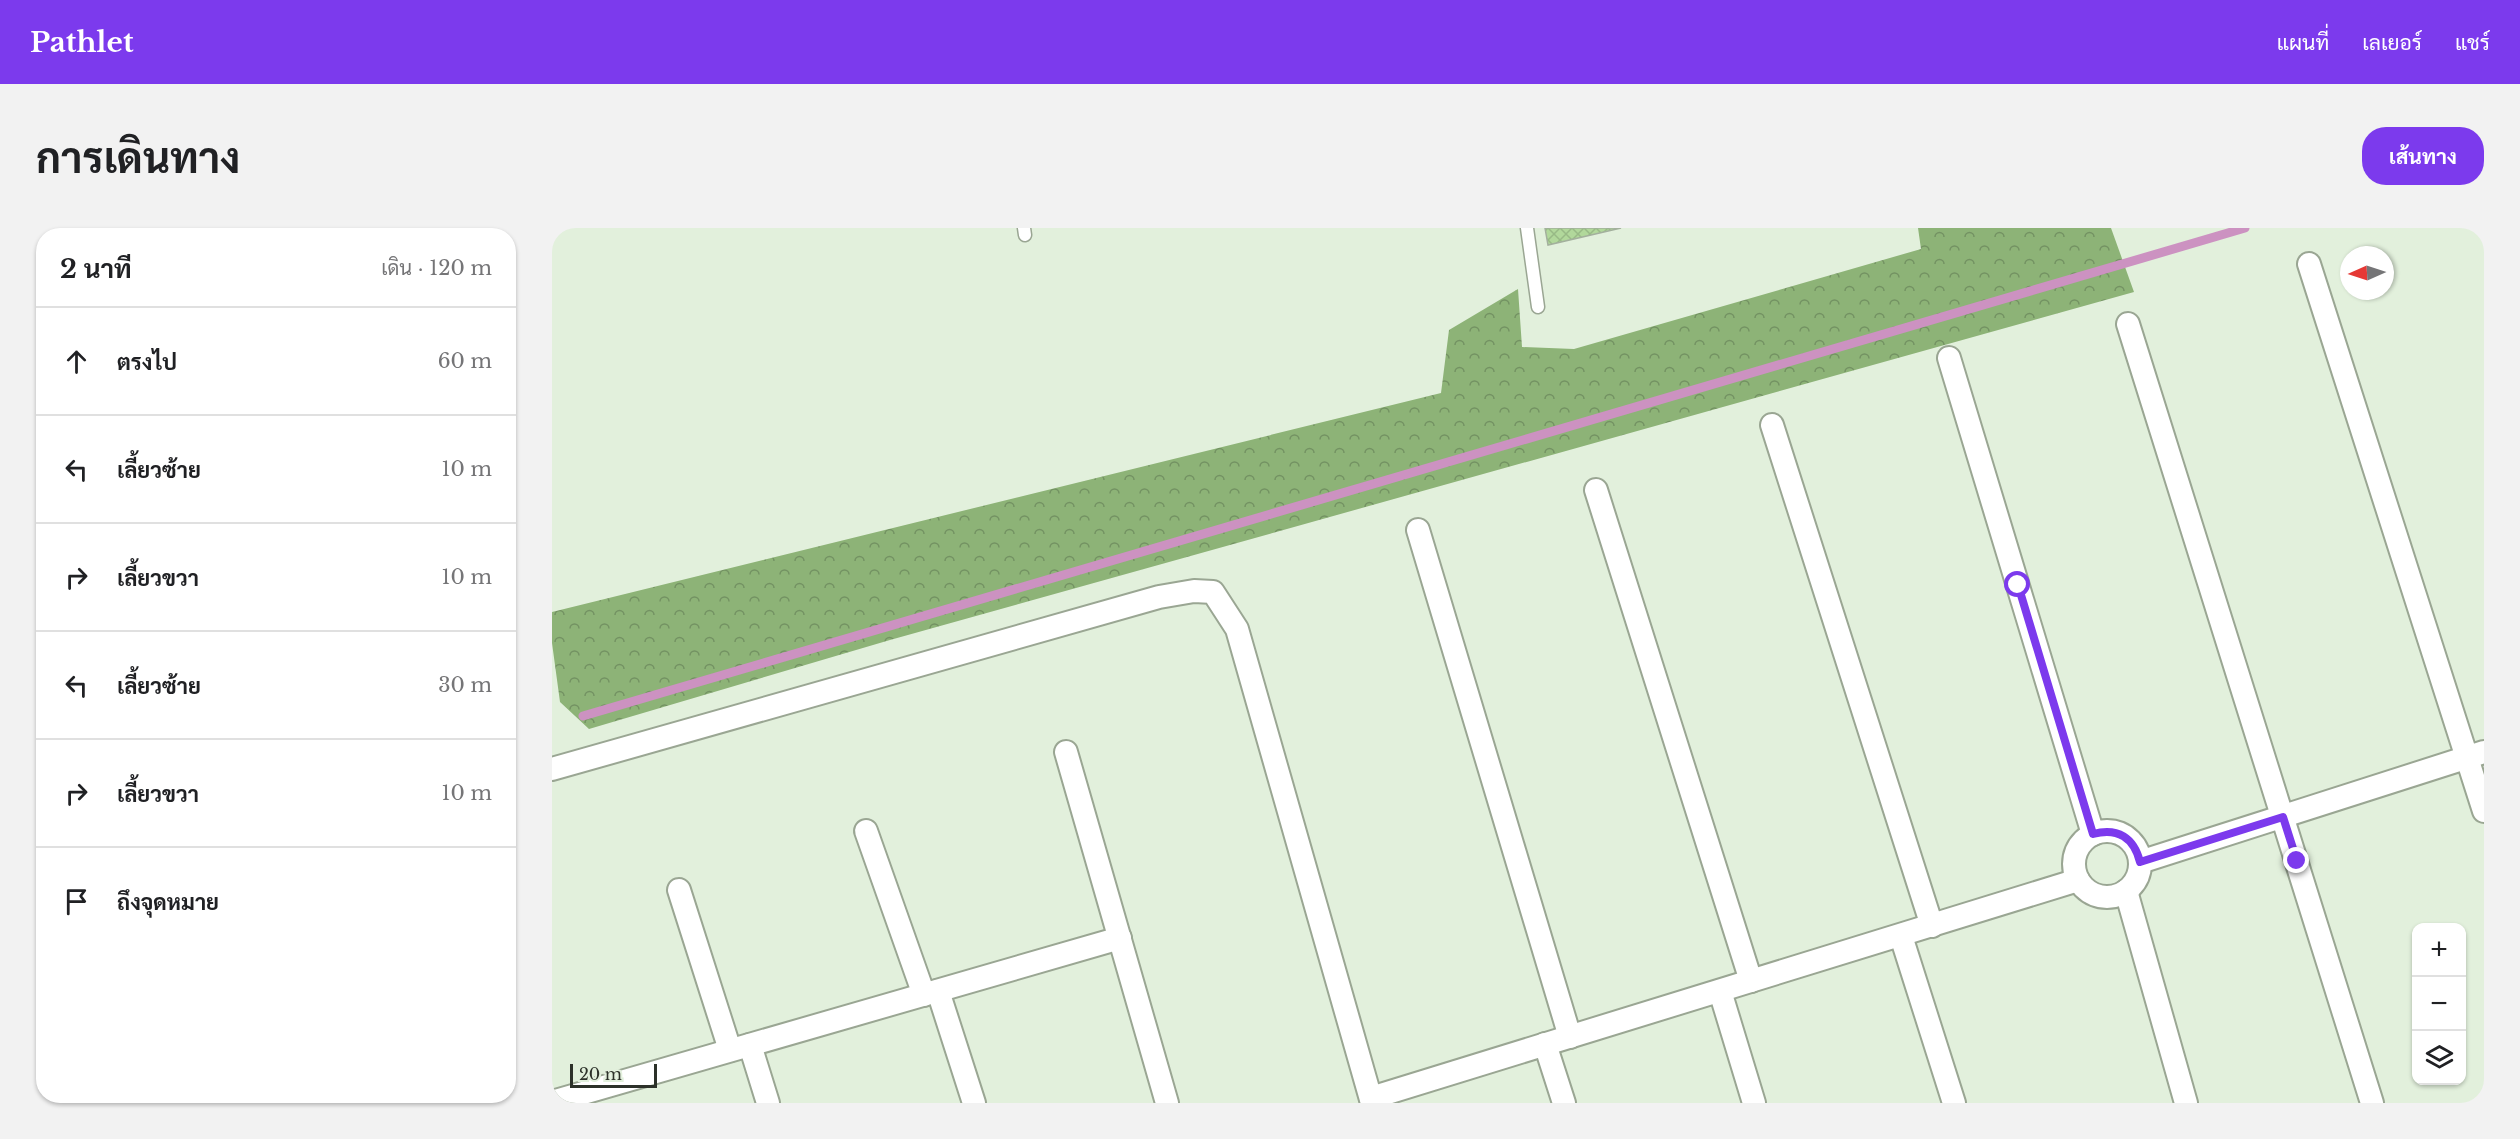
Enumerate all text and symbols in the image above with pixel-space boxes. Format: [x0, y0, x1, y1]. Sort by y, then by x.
text: Pathlet [30, 25, 134, 60]
text: แผนที่ [2277, 30, 2329, 56]
text: เลเยอร์ [2362, 30, 2422, 56]
text: แชร์ [2455, 30, 2490, 56]
button: เส้นทาง [2362, 127, 2484, 185]
text: การเดินทาง [36, 132, 240, 184]
north arrow [2340, 246, 2394, 300]
text: 2 นาที [60, 253, 132, 285]
text: เดิน · 120 m [381, 256, 492, 280]
icon: ahead [60, 345, 93, 378]
text: ตรงไป [117, 349, 177, 376]
text: 60 m [438, 349, 492, 373]
icon: left [60, 453, 93, 486]
text: เลี้ยวซ้าย [117, 457, 201, 484]
text: 10 m [442, 457, 492, 481]
icon: right [60, 561, 93, 594]
text: เลี้ยวขวา [117, 565, 199, 592]
text: 10 m [442, 565, 492, 589]
route start [2004, 571, 2030, 597]
icon: left [60, 669, 93, 702]
text: เลี้ยวซ้าย [117, 673, 201, 700]
text: 30 m [438, 673, 492, 697]
icon: right [60, 777, 93, 810]
text: เลี้ยวขวา [117, 781, 199, 808]
text: 10 m [442, 781, 492, 805]
route end [2283, 847, 2309, 873]
icon: arrive [60, 885, 93, 918]
text: ถึงจุดหมาย [117, 889, 219, 916]
map controls [2412, 923, 2466, 1085]
button: + [2412, 923, 2466, 977]
button: − [2412, 977, 2466, 1031]
button: layers [2412, 1031, 2466, 1085]
scale bar [570, 1061, 657, 1088]
text: 20 m [579, 1064, 622, 1084]

